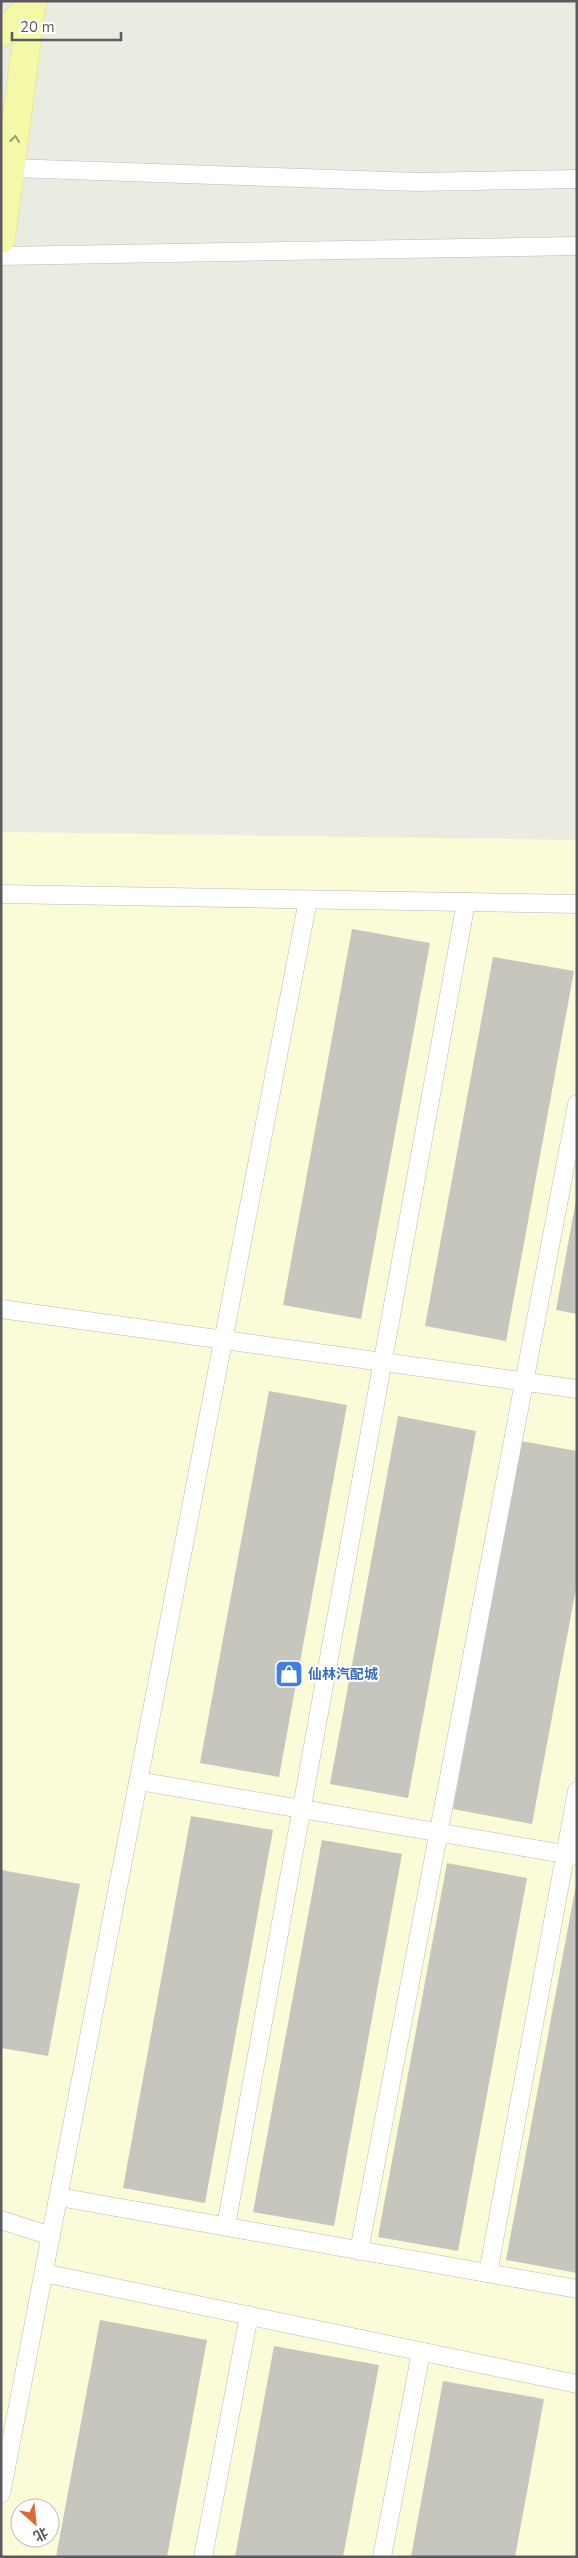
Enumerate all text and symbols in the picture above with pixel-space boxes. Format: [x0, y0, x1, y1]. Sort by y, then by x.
scale bar [12, 10, 121, 42]
text: 20 m [20, 17, 55, 37]
one-way arrow [9, 135, 19, 143]
shop icon: 仙林汽配城 [274, 1659, 304, 1689]
place label: 仙林汽配城 [308, 1665, 378, 1684]
north arrow [10, 2498, 60, 2548]
text: 北 [30, 2522, 51, 2546]

